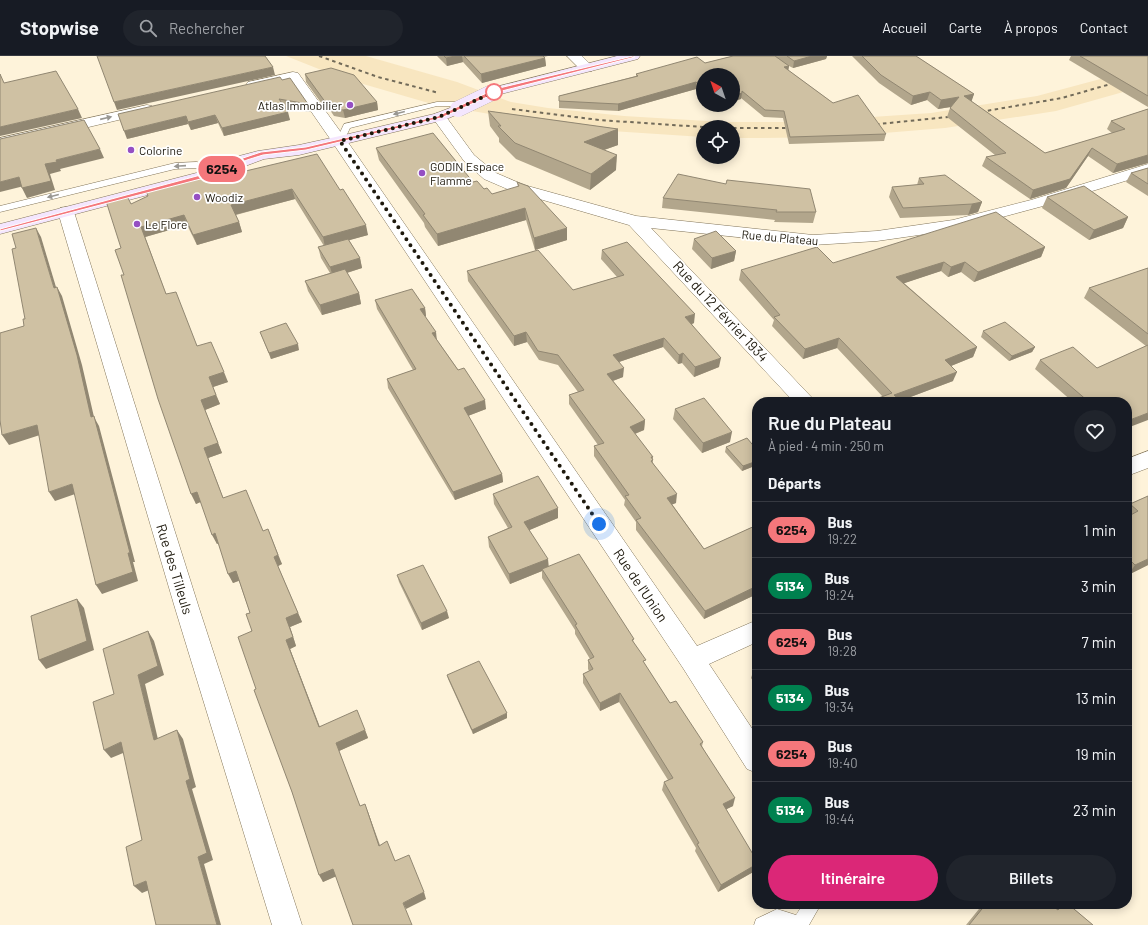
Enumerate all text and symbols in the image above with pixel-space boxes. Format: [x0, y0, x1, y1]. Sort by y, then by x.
search box [123, 10, 403, 46]
text: Stopwise [20, 16, 99, 39]
icon: search [137, 17, 159, 39]
text: Rechercher [169, 19, 245, 37]
text: Accueil [882, 19, 927, 36]
text: Carte [949, 19, 982, 36]
text: À propos [1004, 19, 1058, 36]
text: Contact [1080, 19, 1128, 36]
north arrow [696, 68, 740, 112]
map controls [696, 68, 740, 164]
unlabelled marker [485, 83, 503, 101]
place label: Atlas Immobilier [258, 98, 343, 112]
marker: Atlas Immobilier [345, 100, 355, 110]
one-way arrow [392, 110, 404, 116]
one-way arrow [100, 115, 112, 121]
button: locate [696, 120, 740, 164]
place label: Colorine [139, 143, 182, 157]
marker: Colorine [126, 145, 136, 155]
line badge: 6254 [194, 156, 250, 182]
place label: GODIN Espace Flamme [430, 159, 504, 187]
text: 6254 [206, 160, 238, 177]
one-way arrow [174, 163, 186, 170]
marker: GODIN Espace Flamme [417, 168, 427, 178]
place label: Woodiz [205, 190, 243, 204]
marker: Woodiz [192, 192, 202, 202]
one-way arrow [47, 193, 60, 199]
place label: Le Flore [145, 217, 187, 231]
marker: Le Flore [132, 219, 142, 229]
street label: Rue du Plateau [741, 227, 819, 247]
street label: Rue du 12 Février 1934 [670, 257, 772, 365]
button: heart [1074, 410, 1116, 452]
text: Rue du Plateau [768, 411, 892, 434]
text: À pied · 4 min · 250 m [768, 438, 884, 454]
text: Départs [768, 474, 821, 492]
text: Bus [827, 513, 852, 531]
your location [589, 514, 609, 534]
text: 6254 [776, 521, 807, 538]
text: 1 min [1083, 521, 1116, 539]
street label: Rue des Tilleuls [153, 522, 197, 616]
text: 19:22 [827, 531, 857, 547]
street label: Rue de l'Union [610, 545, 672, 625]
text: Bus [824, 569, 849, 587]
text: 5134 [776, 577, 804, 594]
text: 3 min [1081, 577, 1116, 595]
text: 19:24 [824, 587, 854, 603]
text: Bus [827, 625, 852, 643]
text: 6254 [776, 633, 807, 650]
text: 7 min [1082, 633, 1116, 651]
text: 19:28 [827, 643, 857, 659]
text: Bus [824, 681, 849, 699]
text: 5134 [776, 689, 804, 706]
text: 13 min [1076, 689, 1116, 707]
text: 19:34 [824, 699, 854, 715]
text: Bus [827, 737, 852, 755]
text: 6254 [776, 745, 807, 762]
text: 19 min [1076, 745, 1116, 763]
text: 19:40 [827, 755, 858, 771]
text: Bus [824, 793, 849, 811]
text: 5134 [776, 801, 804, 818]
text: 23 min [1073, 801, 1116, 819]
text: 19:44 [824, 811, 854, 827]
button: Itinéraire [768, 855, 938, 901]
button: Billets [946, 855, 1116, 901]

